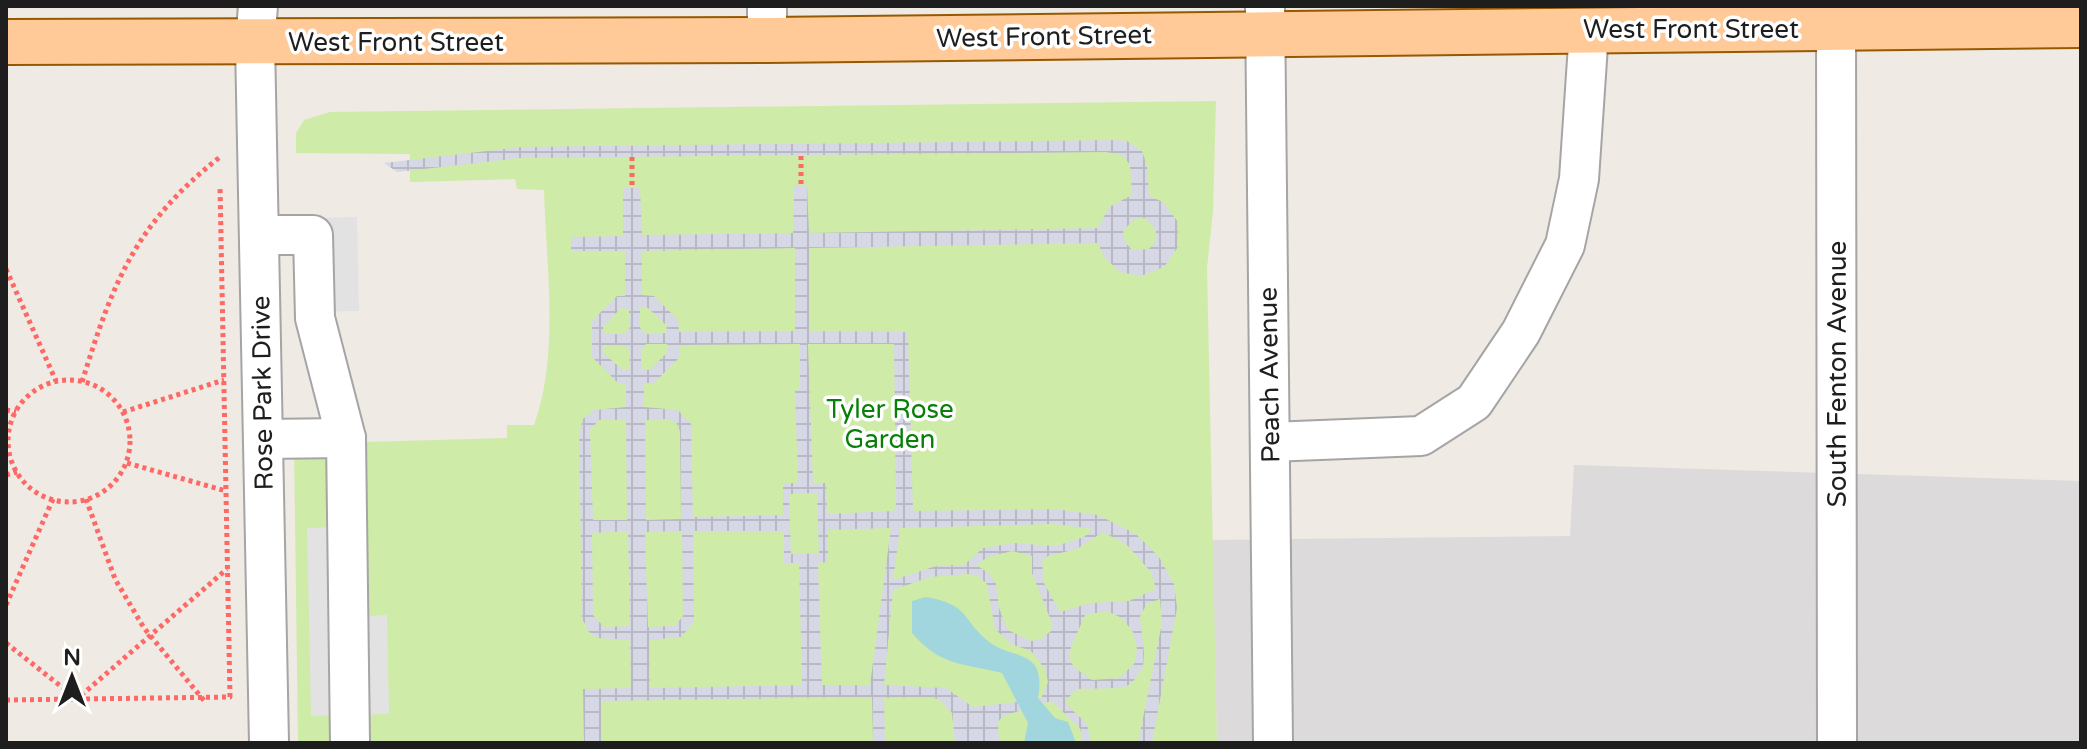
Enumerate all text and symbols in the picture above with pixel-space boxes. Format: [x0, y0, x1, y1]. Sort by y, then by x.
street label: West Front Street [1583, 14, 1799, 45]
street label: West Front Street [936, 19, 1152, 54]
street label: West Front Street [288, 27, 504, 58]
street label: South Fenton Avenue [1822, 241, 1853, 507]
street label: Peach Avenue [1252, 287, 1287, 463]
street label: Rose Park Drive [245, 295, 280, 491]
park label: Tyler Rose Garden [826, 394, 954, 455]
north arrow [32, 637, 112, 717]
text: N [63, 645, 81, 671]

